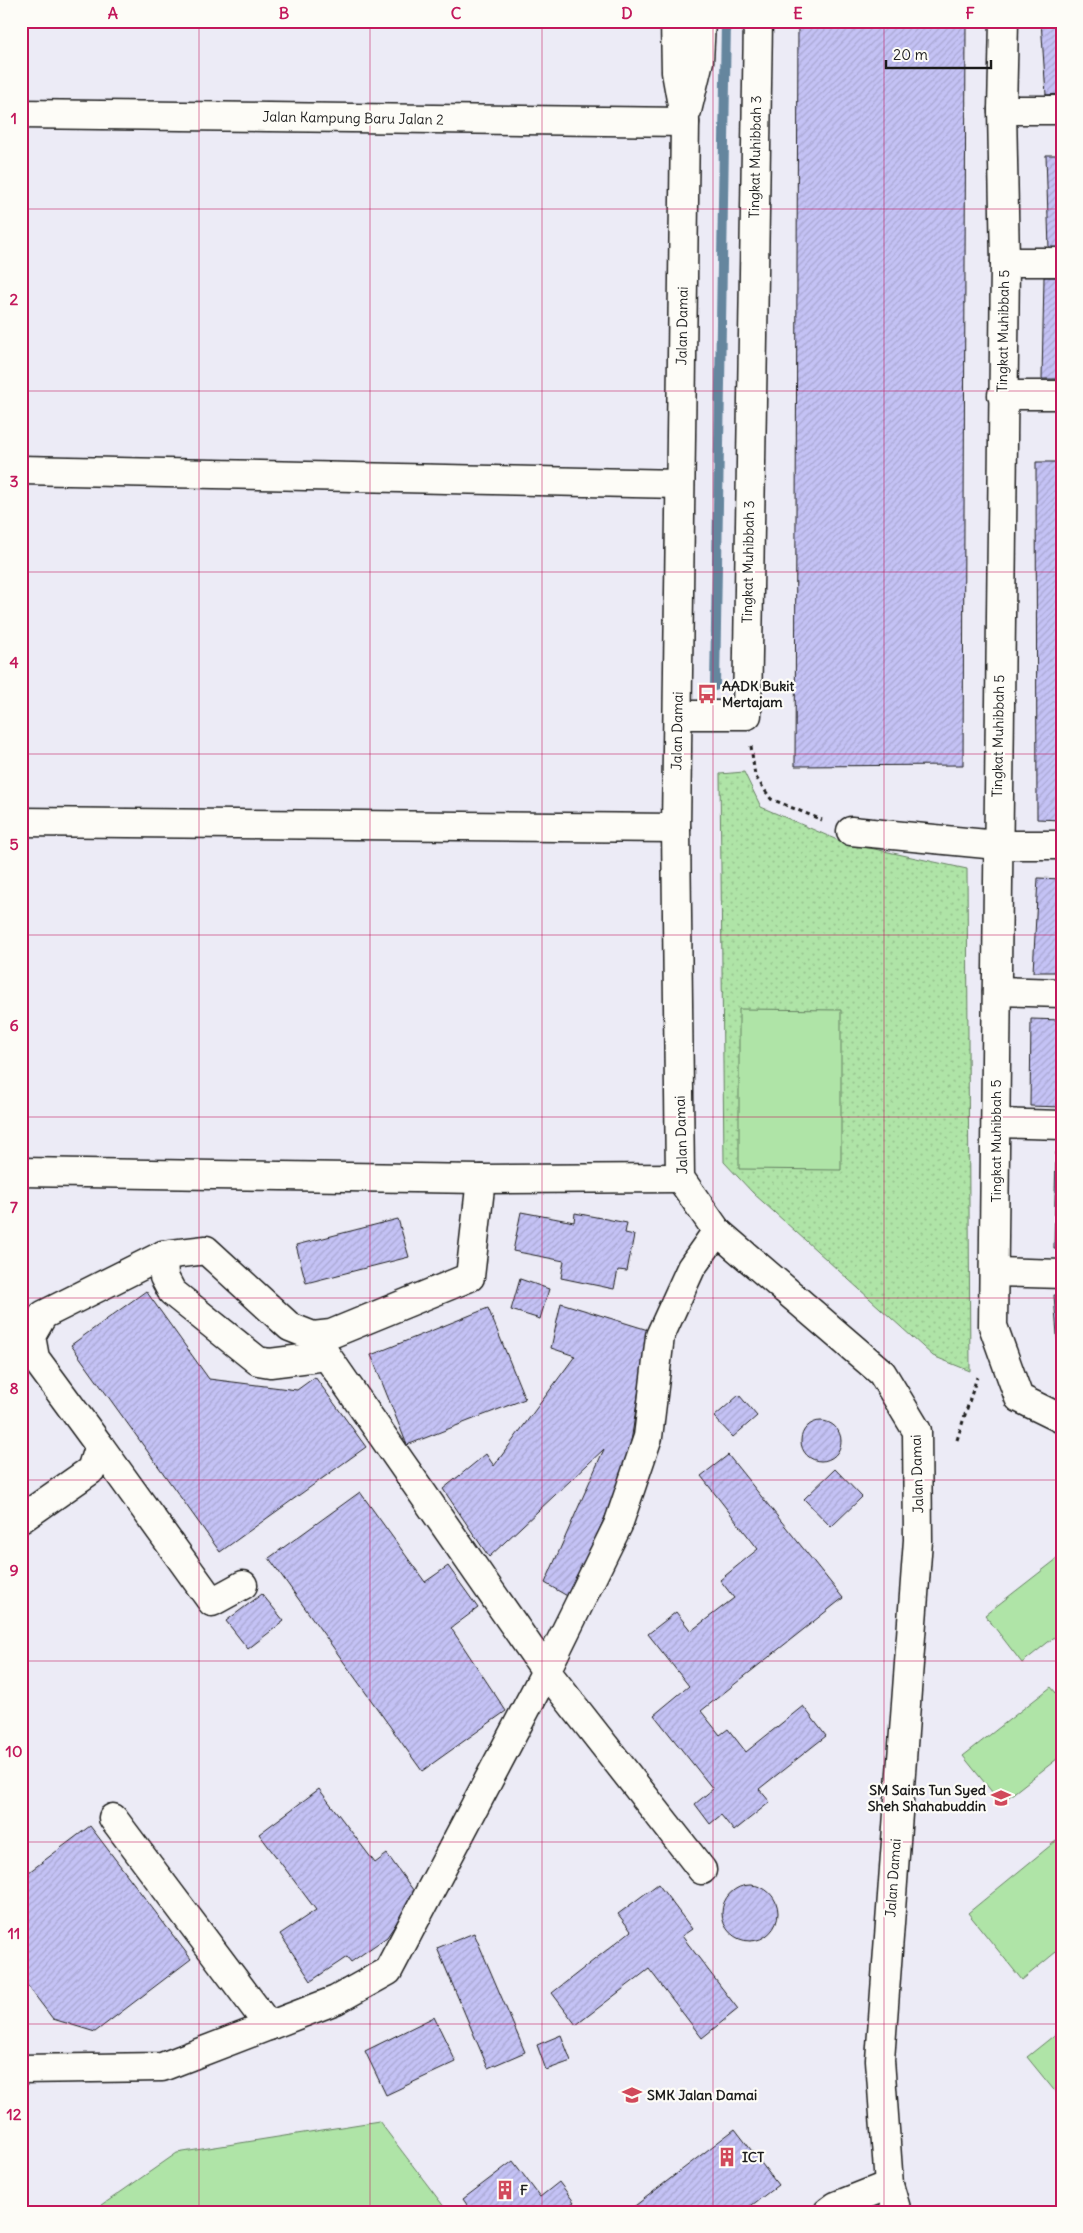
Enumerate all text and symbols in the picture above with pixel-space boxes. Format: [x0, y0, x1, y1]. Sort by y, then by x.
text: A [108, 3, 118, 23]
text: B [279, 3, 290, 23]
text: C [451, 3, 462, 23]
text: D [621, 3, 633, 23]
text: E [793, 3, 803, 23]
text: F [965, 3, 975, 23]
scale bar [886, 38, 990, 70]
text: 20 m [893, 45, 928, 64]
street label: Tingkat Muhibbah 3 [745, 95, 765, 219]
street label: Jalan Kampung Baru Jalan 2 [262, 107, 444, 129]
text: 1 [11, 108, 17, 128]
street label: Tingkat Muhibbah 5 [993, 269, 1013, 393]
street label: Jalan Damai [672, 286, 692, 366]
text: 2 [10, 289, 19, 309]
text: 3 [9, 471, 19, 491]
street label: Tingkat Muhibbah 3 [738, 500, 758, 624]
text: 4 [9, 652, 19, 672]
street label: Tingkat Muhibbah 5 [988, 674, 1008, 798]
place label: AADK Bukit Mertajam [722, 677, 795, 711]
bus stop icon: AADK Bukit Mertajam [696, 683, 718, 705]
street label: Jalan Damai [667, 691, 687, 771]
text: 5 [9, 834, 19, 854]
text: 6 [9, 1015, 19, 1035]
street label: Tingkat Muhibbah 5 [987, 1079, 1005, 1203]
street label: Jalan Damai [671, 1095, 691, 1175]
text: 7 [10, 1197, 18, 1217]
text: 8 [9, 1378, 19, 1398]
street label: Jalan Damai [907, 1434, 927, 1514]
text: 9 [9, 1560, 19, 1580]
text: 10 [6, 1741, 22, 1761]
place label: SM Sains Tun Syed Sheh Shahabuddin [868, 1781, 987, 1815]
school or university icon: SM Sains Tun Syed Sheh Shahabuddin [990, 1787, 1012, 1809]
street label: Jalan Damai [881, 1838, 905, 1918]
text: 11 [8, 1923, 20, 1943]
school or university icon: SMK Jalan Damai [621, 2084, 643, 2106]
place label: SMK Jalan Damai [647, 2086, 757, 2104]
text: 12 [6, 2104, 22, 2124]
building icon: ICT [716, 2146, 738, 2168]
place label: ICT [742, 2148, 765, 2166]
building icon: F [494, 2179, 516, 2201]
place label: F [520, 2181, 528, 2199]

